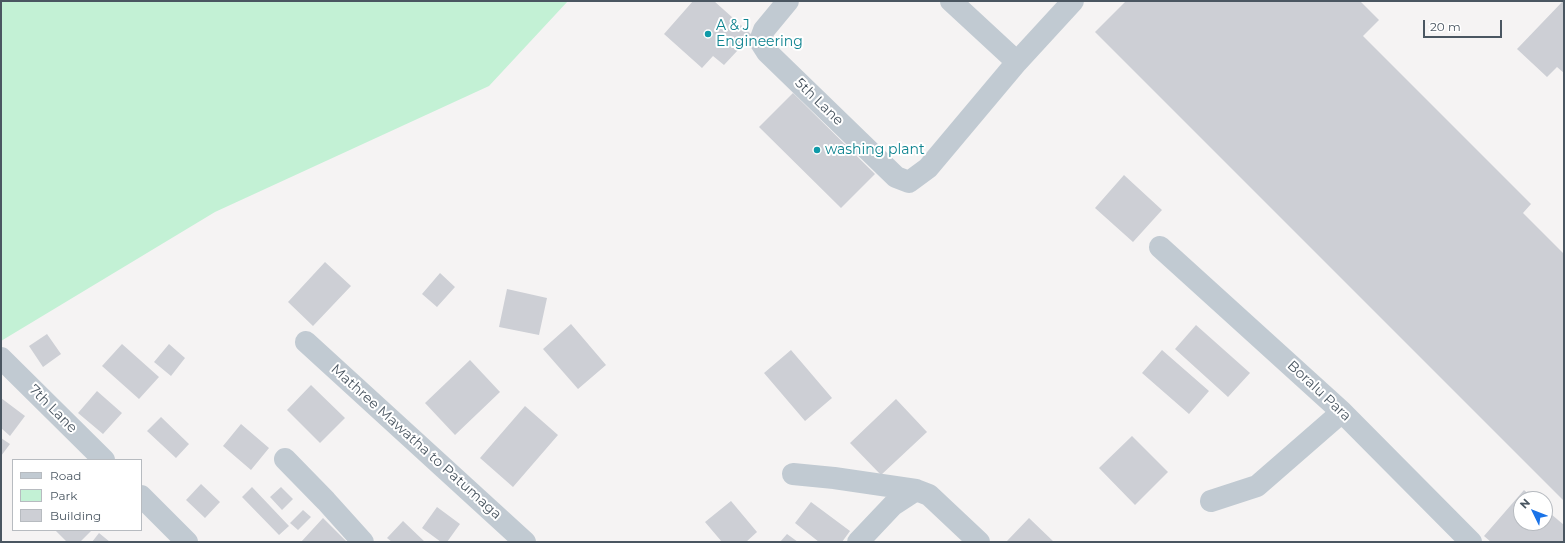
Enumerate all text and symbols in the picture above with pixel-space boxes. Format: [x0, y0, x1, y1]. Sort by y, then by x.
scale bar [1425, 12, 1504, 38]
place label: A & J Engineering [716, 18, 803, 50]
text: 20 m [1430, 19, 1461, 34]
marker: A & J Engineering [703, 29, 713, 39]
street label: 5th Lane [791, 75, 847, 129]
place label: washing plant [825, 142, 925, 158]
marker: washing plant [812, 145, 822, 155]
street label: Boralu Para [1284, 357, 1354, 425]
street label: Mathree Mawatha to Patumaga [327, 361, 505, 523]
street label: 7th Lane [25, 381, 81, 437]
legend [12, 459, 142, 531]
text: Road [50, 468, 81, 483]
text: Park [50, 488, 77, 503]
north arrow [1513, 491, 1553, 531]
text: N [1517, 495, 1533, 512]
text: Building [50, 508, 101, 523]

